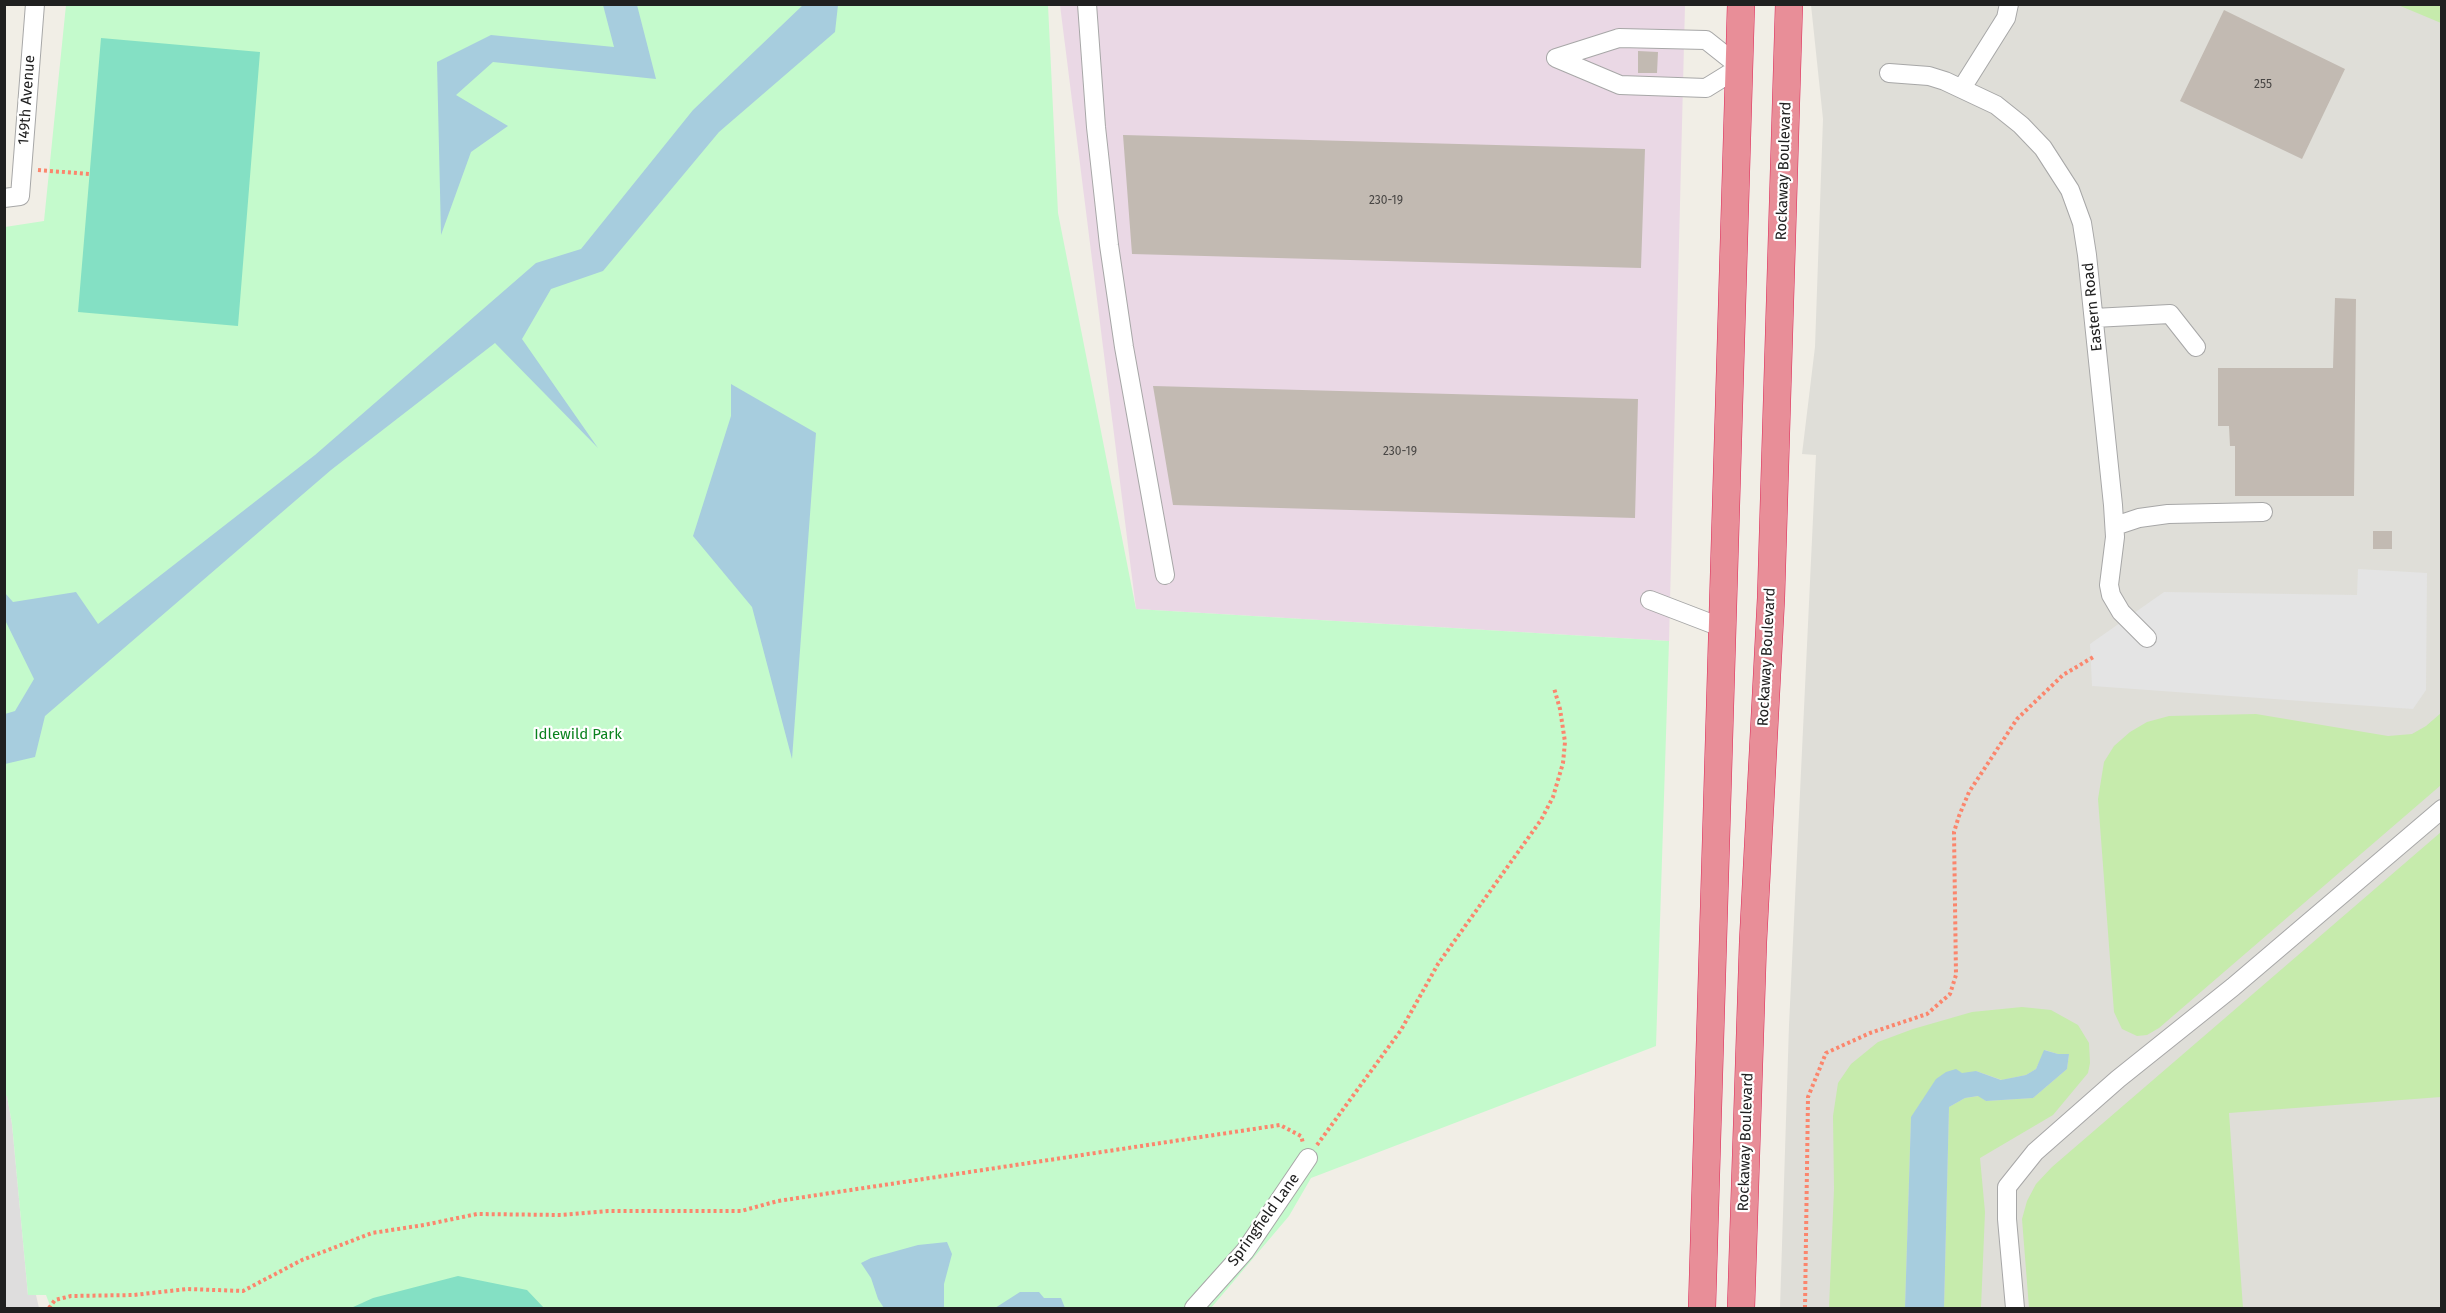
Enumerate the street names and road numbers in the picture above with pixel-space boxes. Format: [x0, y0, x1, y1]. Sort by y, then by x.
street label: 149th Avenue [15, 54, 39, 146]
street label: Rockaway Boulevard [1773, 101, 1795, 241]
street label: Eastern Road [2079, 262, 2107, 352]
street label: Rockaway Boulevard [1754, 587, 1780, 727]
street label: Rockaway Boulevard [1735, 1072, 1757, 1212]
street label: Springfield Lane [1224, 1170, 1304, 1270]

